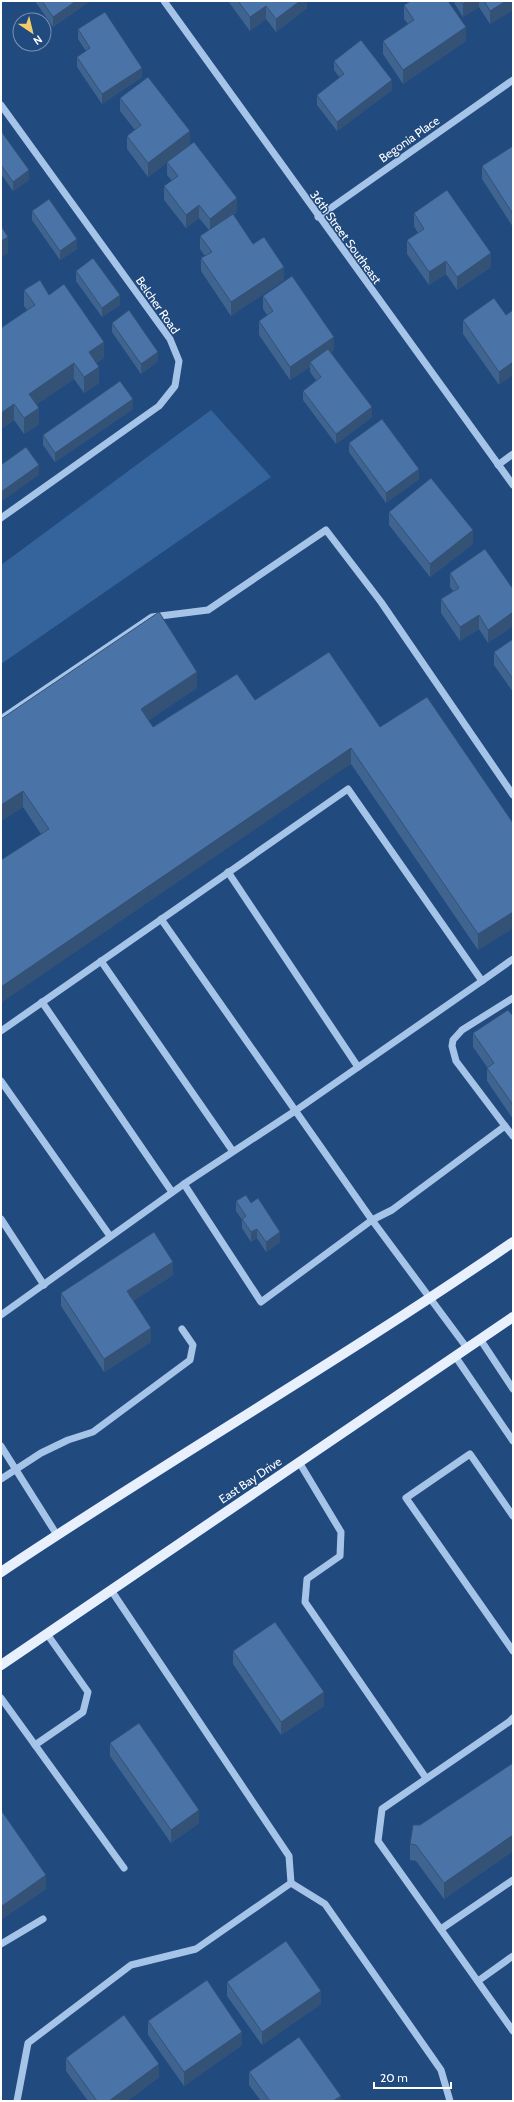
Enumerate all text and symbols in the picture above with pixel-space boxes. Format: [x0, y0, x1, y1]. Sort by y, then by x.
north arrow [12, 12, 52, 52]
text: N [31, 32, 45, 48]
street label: Begonia Place [376, 113, 442, 165]
street label: 36th Street Southeast [307, 188, 385, 286]
street label: Belcher Road [133, 273, 183, 337]
street label: East Bay Drive [216, 1454, 284, 1506]
scale bar [374, 2064, 451, 2090]
text: 20 m [380, 2070, 408, 2085]

